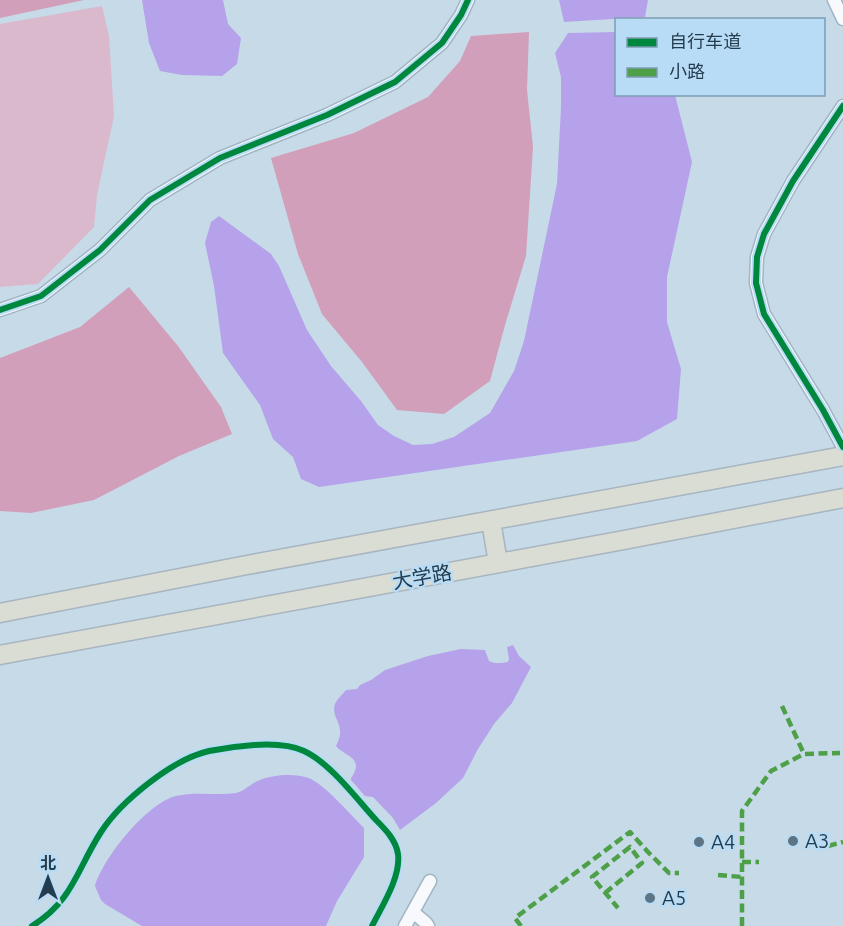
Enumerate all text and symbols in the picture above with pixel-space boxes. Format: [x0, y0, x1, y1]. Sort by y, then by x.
legend [615, 18, 825, 96]
text: 自行车道 [669, 31, 741, 51]
text: 小路 [669, 61, 705, 81]
street label: 大学路 [390, 560, 453, 593]
place label: A3 [805, 829, 829, 852]
place label: A4 [711, 830, 735, 853]
marker: A3 [786, 834, 800, 848]
marker: A4 [692, 835, 706, 849]
north arrow [18, 848, 78, 908]
text: 北 [40, 854, 56, 872]
place label: A5 [662, 886, 686, 909]
marker: A5 [643, 891, 657, 905]

